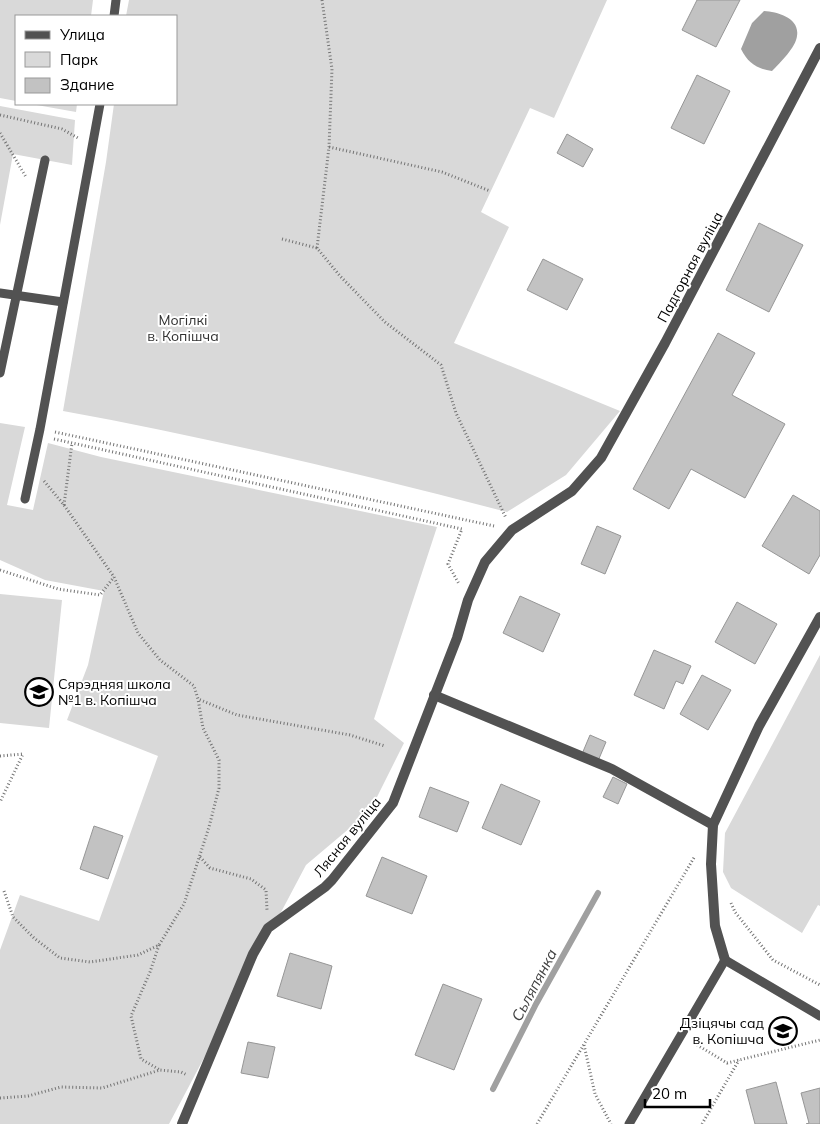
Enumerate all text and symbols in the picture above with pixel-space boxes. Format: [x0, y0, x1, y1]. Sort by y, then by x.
legend [15, 15, 178, 105]
text: Улица [59, 25, 105, 44]
text: Парк [60, 50, 99, 69]
text: Здание [60, 75, 114, 94]
street label: Падгорная вуліца [653, 209, 727, 325]
park label: Могілкі в. Копішча [147, 311, 219, 345]
place label: Сярэдняя школа №1 в. Копішча [58, 675, 171, 709]
school or university icon: Сярэдняя школа №1 в. Копішча [24, 677, 54, 707]
street label: Лясная вуліца [309, 793, 385, 881]
water label: Сьляпянка [507, 946, 561, 1024]
place label: Дзіцячы сад в. Копішча [680, 1014, 764, 1048]
school or university icon: Дзіцячы сад в. Копішча [768, 1016, 798, 1046]
scale bar [645, 1076, 710, 1108]
text: 20 m [652, 1084, 687, 1103]

